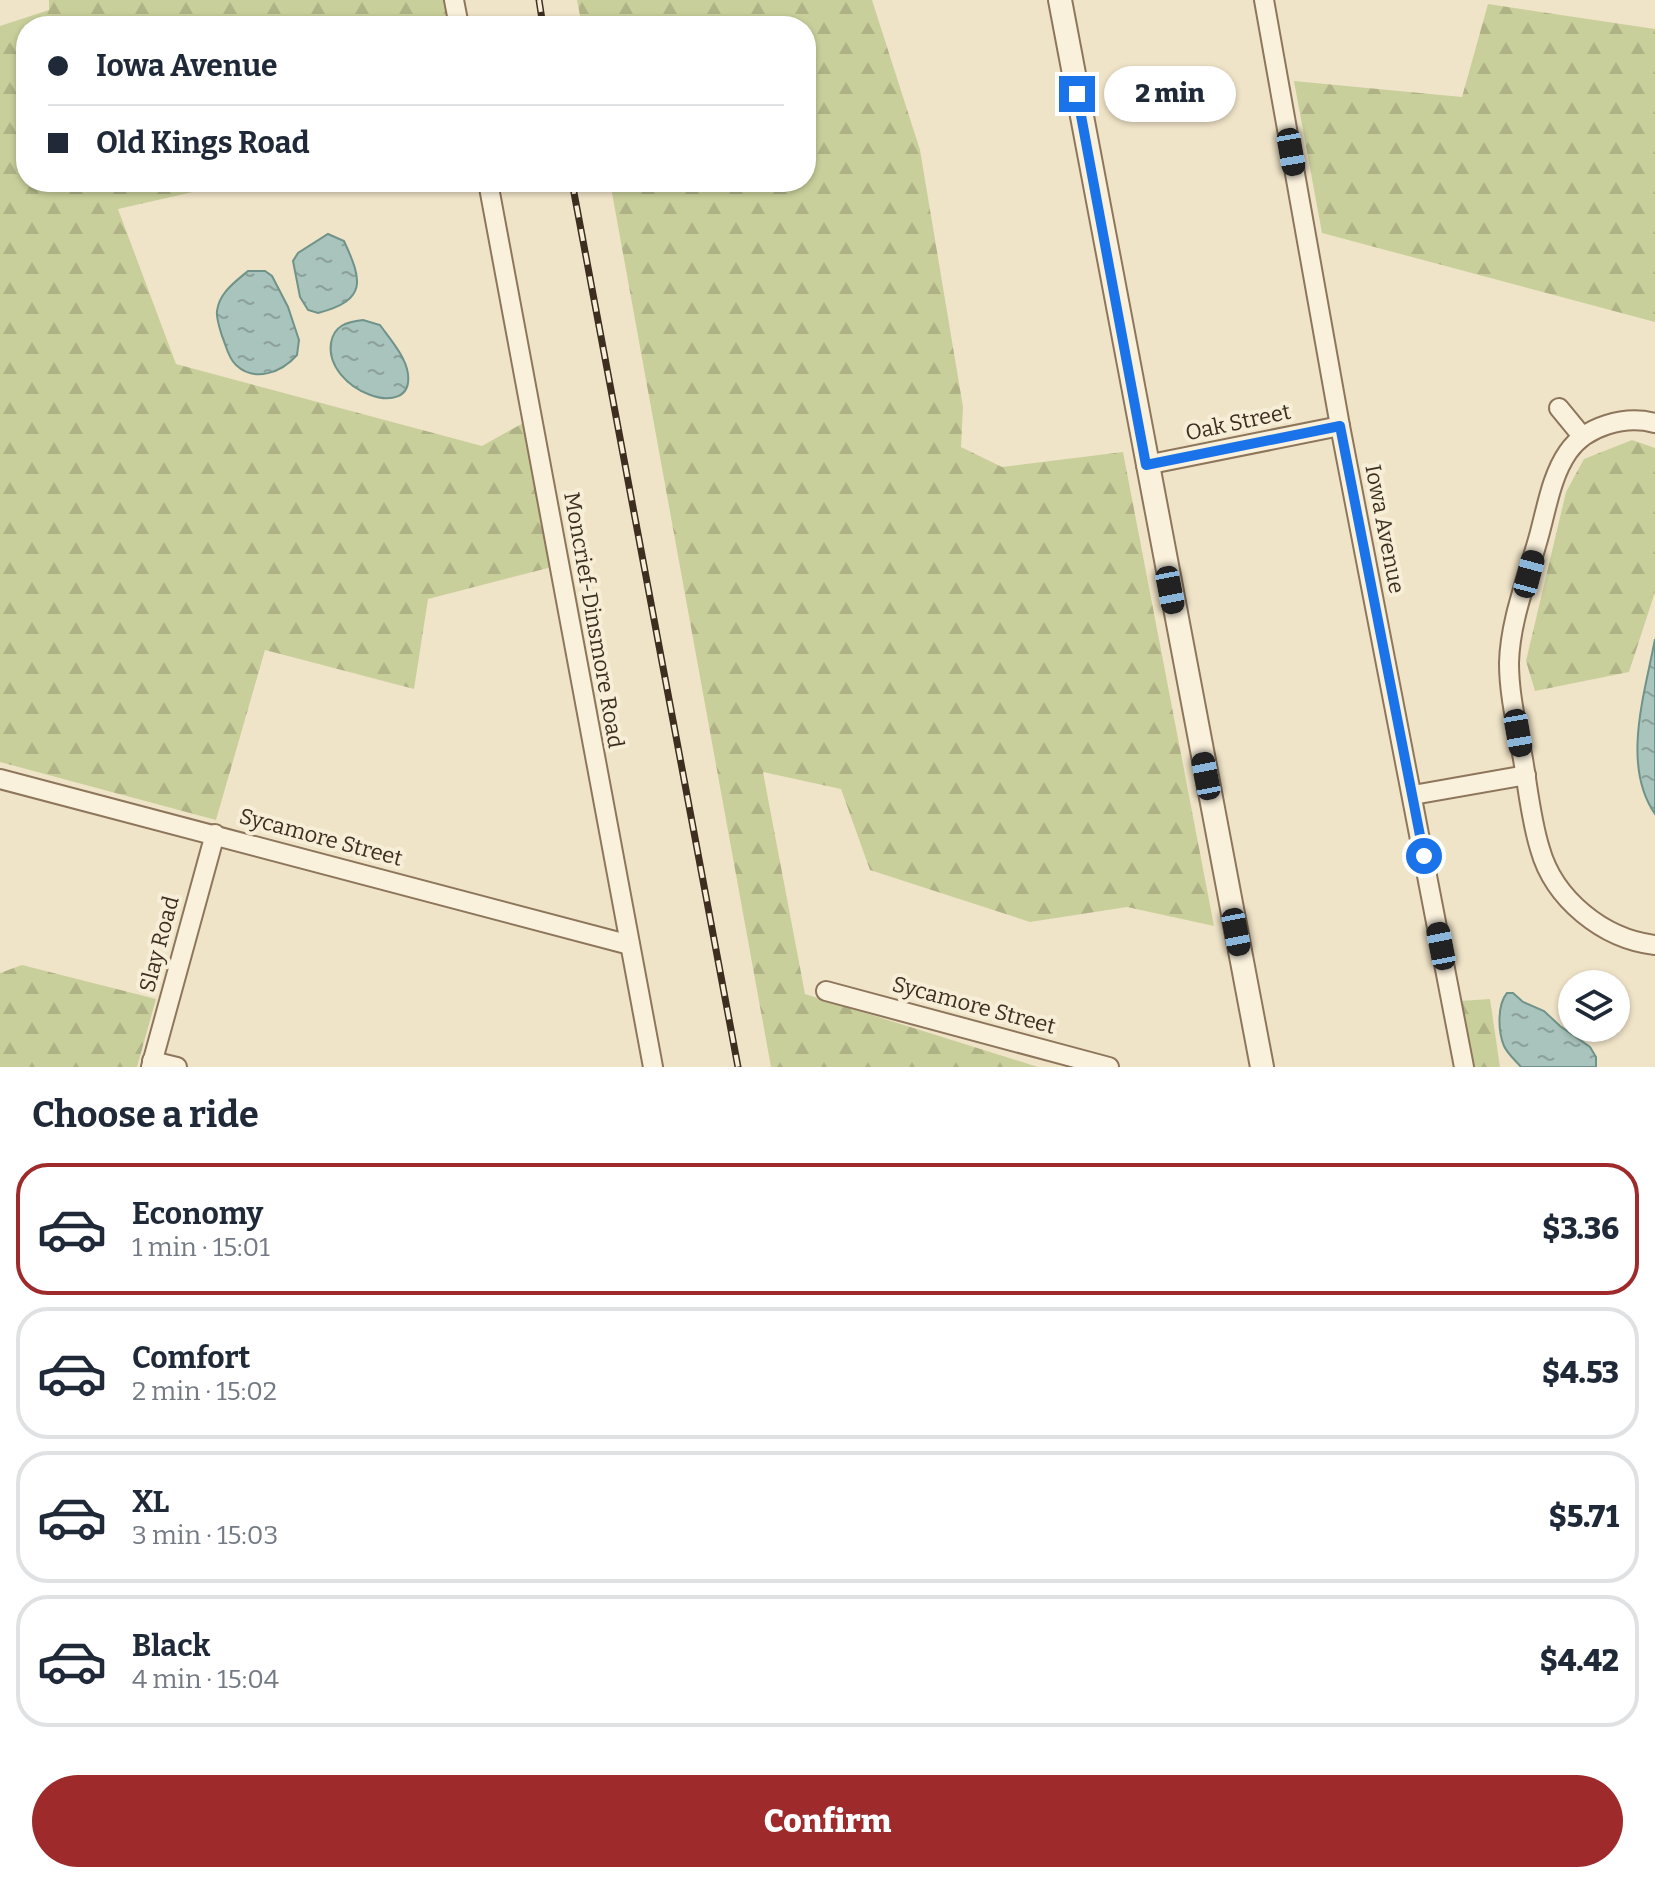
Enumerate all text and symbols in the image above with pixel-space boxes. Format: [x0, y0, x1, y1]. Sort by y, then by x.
text: Iowa Avenue [96, 48, 278, 84]
callout: 2 min [1105, 66, 1237, 122]
route end [1059, 76, 1095, 112]
text: 2 min [1135, 78, 1205, 109]
text: Old Kings Road [96, 125, 310, 161]
car [1275, 126, 1307, 178]
street label: Oak Street [1183, 398, 1293, 446]
street label: Iowa Avenue [1359, 462, 1411, 596]
street label: Moncrief-Dinsmore Road [558, 490, 630, 750]
car [1511, 548, 1547, 600]
car [1154, 564, 1186, 616]
car [1502, 707, 1534, 759]
car [1190, 750, 1222, 802]
street label: Sycamore Street [236, 802, 406, 872]
route start [1406, 838, 1442, 874]
street label: Slay Road [133, 893, 185, 995]
car [1220, 906, 1252, 958]
car [1425, 920, 1457, 972]
street label: Sycamore Street [889, 970, 1059, 1040]
map controls [1558, 970, 1630, 1042]
button: layers [1558, 970, 1630, 1042]
text: Choose a ride [32, 1093, 259, 1137]
icon: car [36, 1193, 108, 1265]
text: Economy [132, 1196, 263, 1232]
text: $3.36 [1542, 1211, 1619, 1247]
text: 1 min · 15:01 [132, 1232, 270, 1263]
icon: car [36, 1337, 108, 1409]
text: Comfort [132, 1340, 250, 1376]
text: $4.53 [1542, 1355, 1619, 1391]
text: 2 min · 15:02 [132, 1376, 277, 1407]
icon: car [36, 1481, 108, 1553]
text: XL [132, 1484, 169, 1520]
text: $5.71 [1549, 1499, 1619, 1535]
text: 3 min · 15:03 [132, 1520, 278, 1551]
icon: car [36, 1625, 108, 1697]
text: Black [132, 1628, 210, 1664]
text: $4.42 [1540, 1643, 1619, 1679]
text: 4 min · 15:04 [132, 1664, 279, 1695]
button: Confirm [32, 1775, 1623, 1867]

